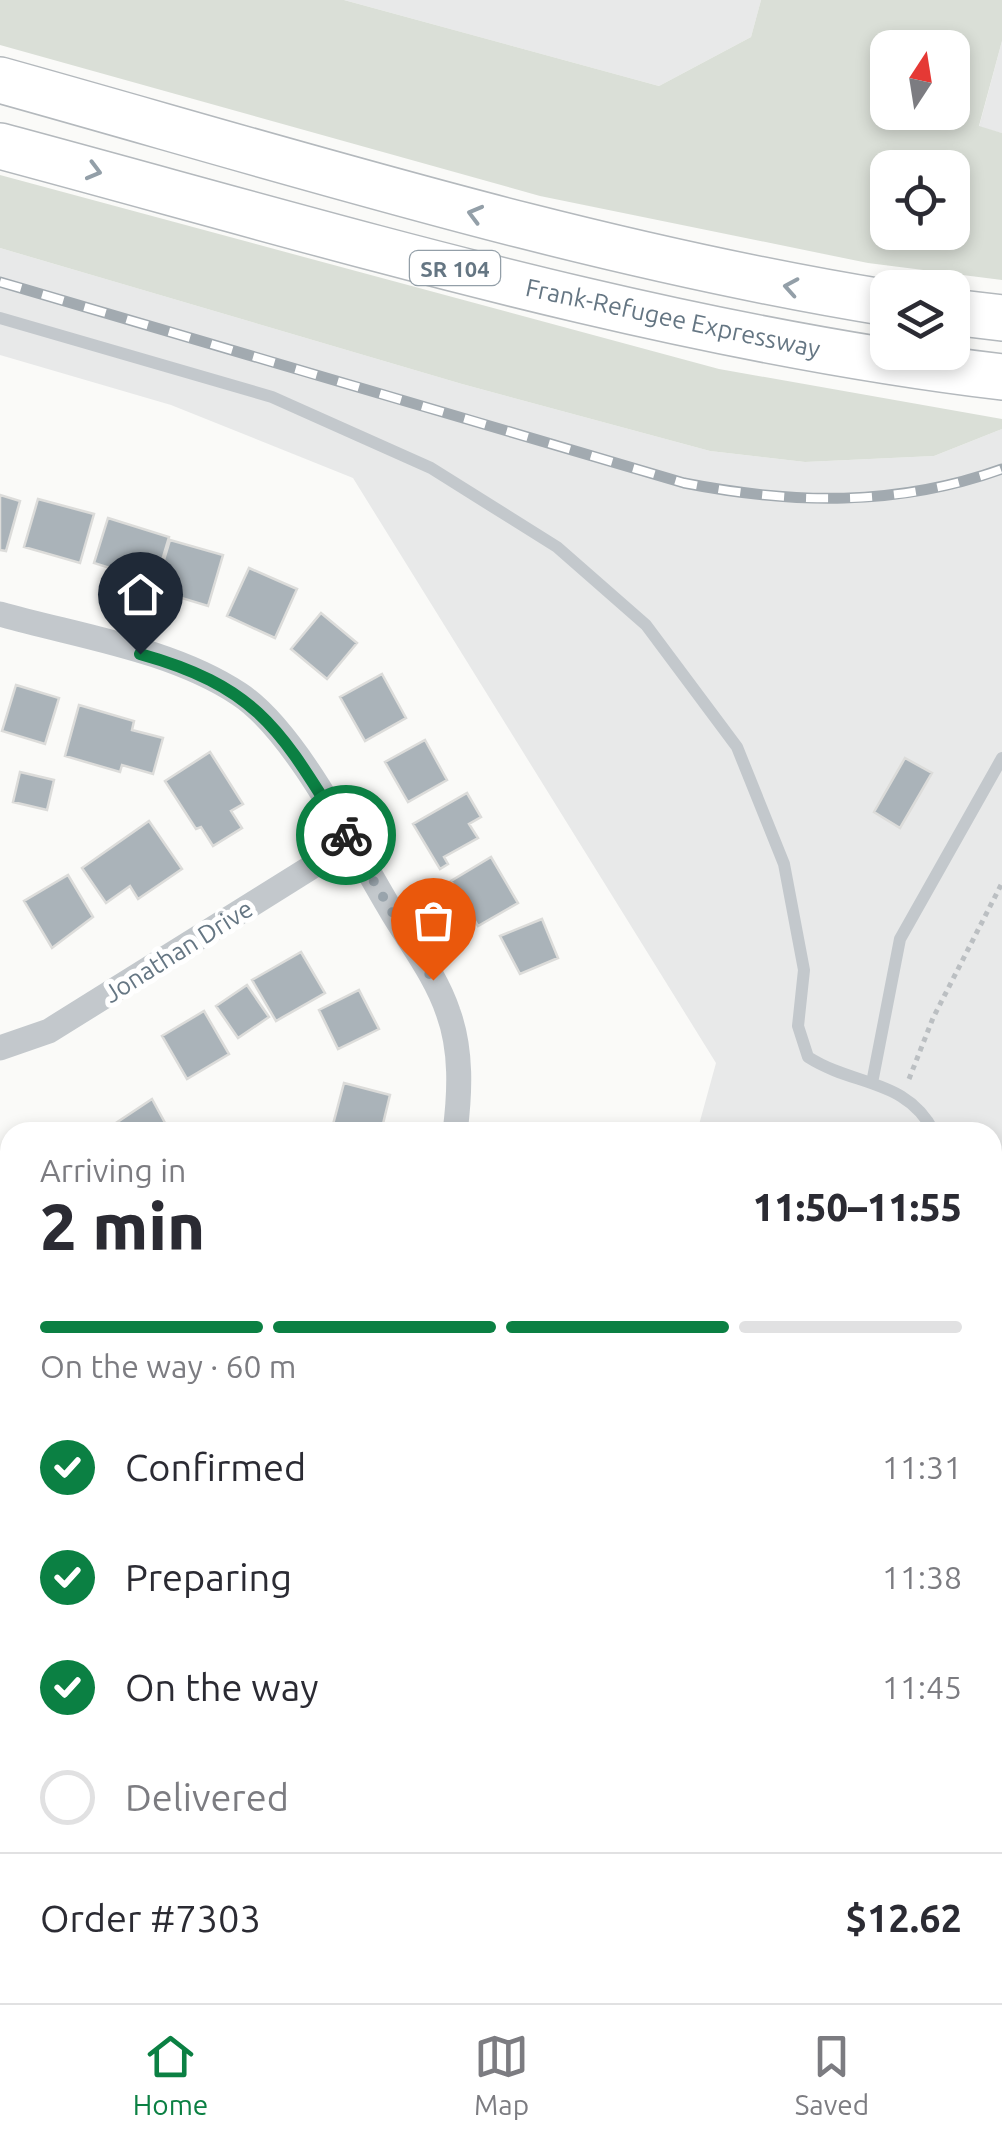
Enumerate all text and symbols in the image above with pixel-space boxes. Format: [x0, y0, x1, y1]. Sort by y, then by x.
north arrow [870, 30, 970, 130]
map controls [870, 30, 970, 370]
button: locate [870, 150, 970, 250]
one-way arrow [85, 160, 102, 181]
one-way arrow [467, 204, 484, 225]
road number: SR 104 [410, 251, 500, 285]
button: layers [870, 270, 970, 370]
street label: Frank-Refugee Expressway [523, 273, 823, 363]
one-way arrow [783, 278, 800, 299]
pin [98, 552, 183, 655]
icon: home [113, 567, 168, 622]
courier [296, 785, 396, 885]
icon: bike [319, 808, 374, 863]
pin [391, 878, 476, 981]
icon: bag [406, 893, 461, 948]
street label: Jonathan Drive [98, 894, 258, 1008]
text: Arriving in [40, 1152, 186, 1188]
text: 11:50–11:55 [753, 1186, 962, 1228]
text: 2 min [40, 1189, 205, 1262]
text: On the way · 60 m [40, 1348, 296, 1384]
icon: check [40, 1440, 95, 1495]
text: Confirmed [125, 1446, 306, 1488]
text: 11:31 [882, 1449, 962, 1485]
icon: check [40, 1550, 95, 1605]
text: Preparing [125, 1556, 292, 1598]
text: 11:38 [882, 1559, 962, 1595]
icon: check [40, 1660, 95, 1715]
text: On the way [125, 1666, 318, 1708]
text: 11:45 [882, 1669, 962, 1705]
text: Delivered [125, 1776, 289, 1818]
text: Order #7303 [40, 1897, 261, 1939]
text: $12.62 [845, 1897, 962, 1939]
tab: Home [133, 2029, 208, 2120]
tab: Map [474, 2029, 529, 2120]
tab: Saved [795, 2029, 869, 2120]

